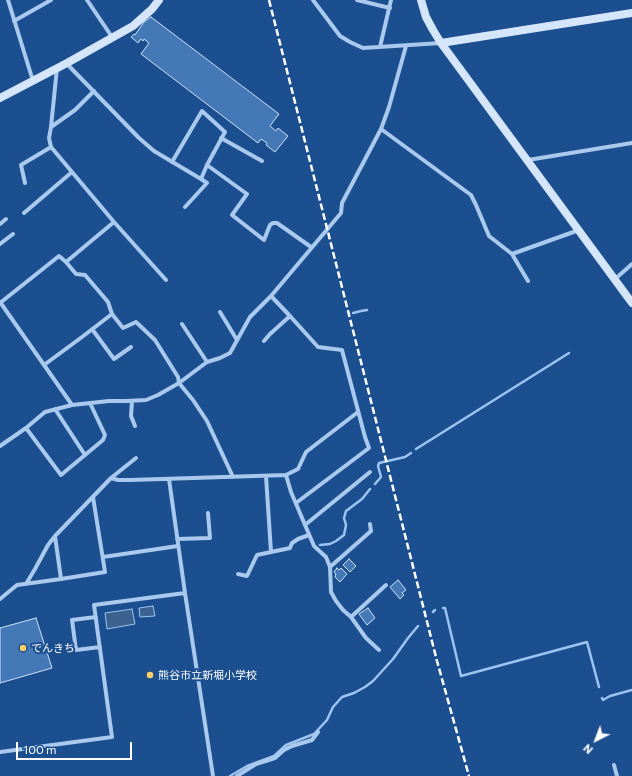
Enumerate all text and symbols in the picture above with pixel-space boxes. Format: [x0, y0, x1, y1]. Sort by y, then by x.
place label: でんきち [31, 641, 75, 655]
marker: でんきち [18, 643, 28, 653]
place label: 熊谷市立新堀小学校 [158, 668, 257, 682]
marker: 熊谷市立新堀小学校 [145, 670, 155, 680]
north arrow [576, 720, 616, 760]
scale bar [18, 734, 134, 760]
text: 100 m [23, 742, 57, 756]
text: N [580, 742, 595, 757]

